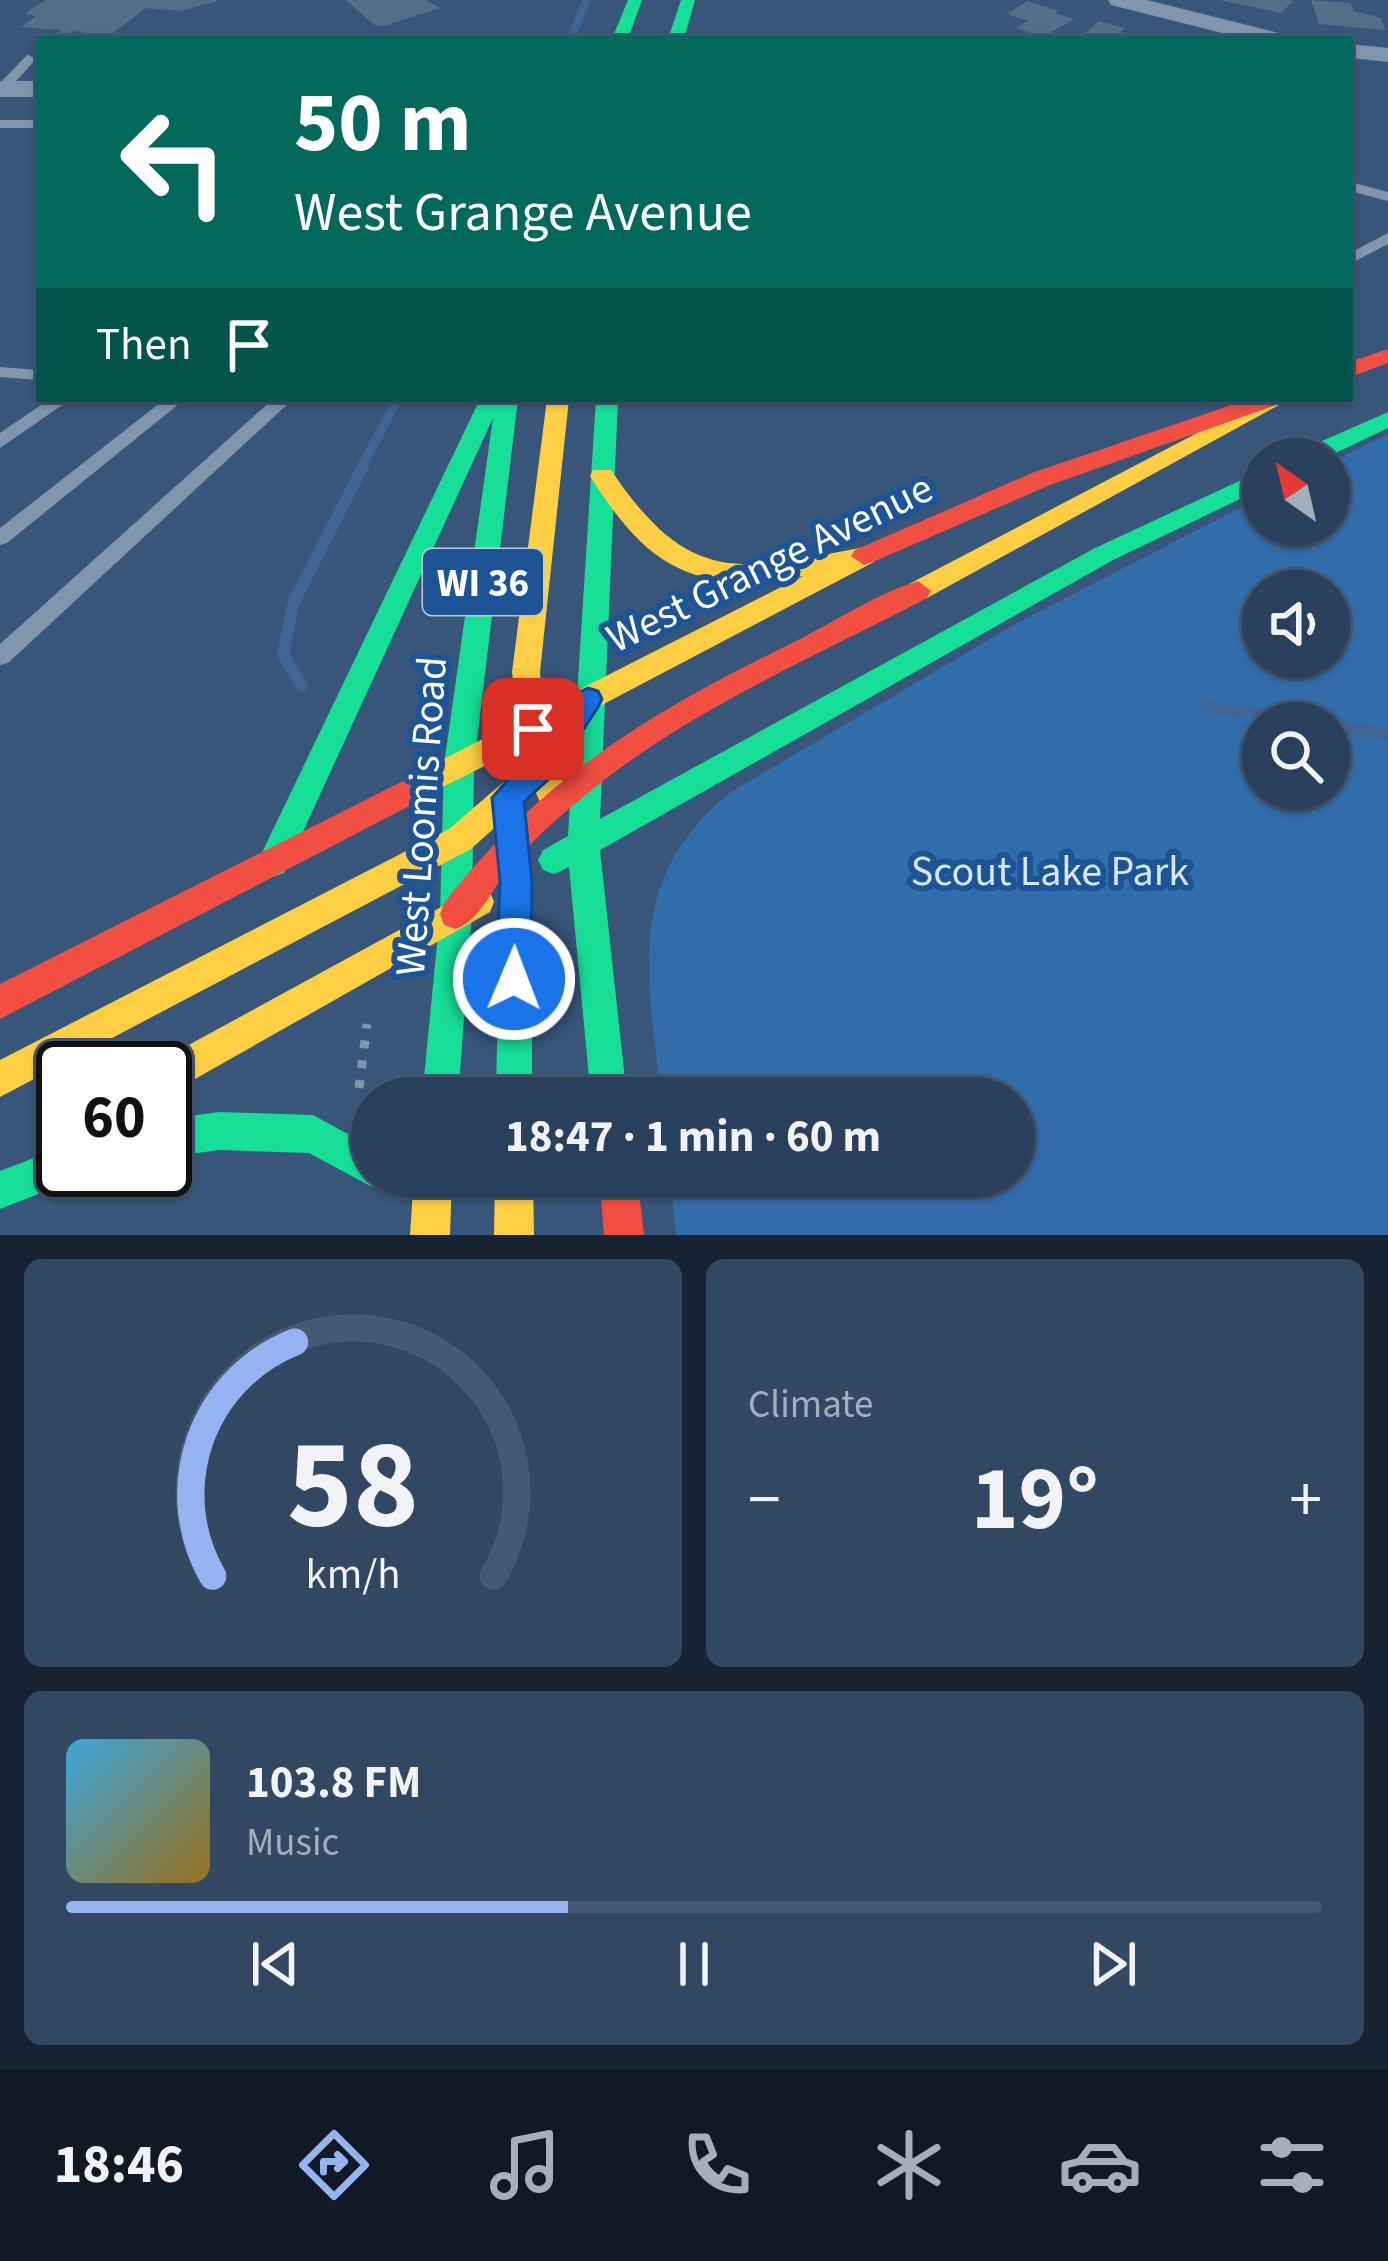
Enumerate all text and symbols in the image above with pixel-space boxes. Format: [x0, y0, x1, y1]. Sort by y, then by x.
text: 50 m [294, 64, 472, 184]
icon: left [96, 84, 252, 240]
text: West Grange Avenue [294, 175, 752, 252]
icon: arrive [216, 312, 282, 378]
text: Then [96, 313, 192, 377]
north arrow [1242, 438, 1350, 546]
map controls [1242, 438, 1350, 810]
street label: West Grange Avenue [597, 459, 943, 669]
road number: WI 36 [423, 549, 543, 615]
button: sound [1242, 570, 1350, 678]
street label: West Loomis Road [381, 654, 463, 978]
pin [482, 678, 584, 780]
icon: arrive [500, 696, 566, 762]
button: search [1242, 702, 1350, 810]
park label: Scout Lake Park [911, 842, 1189, 902]
position arrow [451, 916, 577, 1042]
speed limit sign: 60 [36, 1041, 192, 1197]
text: 18:47 · 1 min · 60 m [505, 1105, 881, 1169]
text: Climate [748, 1377, 873, 1433]
text: 58 [287, 1397, 419, 1575]
text: 19° [971, 1436, 1099, 1564]
text: − [748, 1453, 781, 1547]
text: + [1289, 1453, 1322, 1547]
text: km/h [305, 1544, 401, 1605]
text: 103.8 FM [246, 1751, 421, 1815]
text: Music [246, 1815, 339, 1871]
icon: previous [242, 1931, 308, 1997]
icon: pause [661, 1931, 727, 1997]
icon: next [1080, 1931, 1146, 1997]
icon: directions [292, 2123, 376, 2207]
icon: music [483, 2123, 567, 2207]
icon: phone [675, 2123, 759, 2207]
icon: climate [867, 2123, 951, 2207]
icon: car [1058, 2123, 1142, 2207]
icon: filters [1250, 2123, 1334, 2207]
text: 18:46 [54, 2127, 184, 2204]

